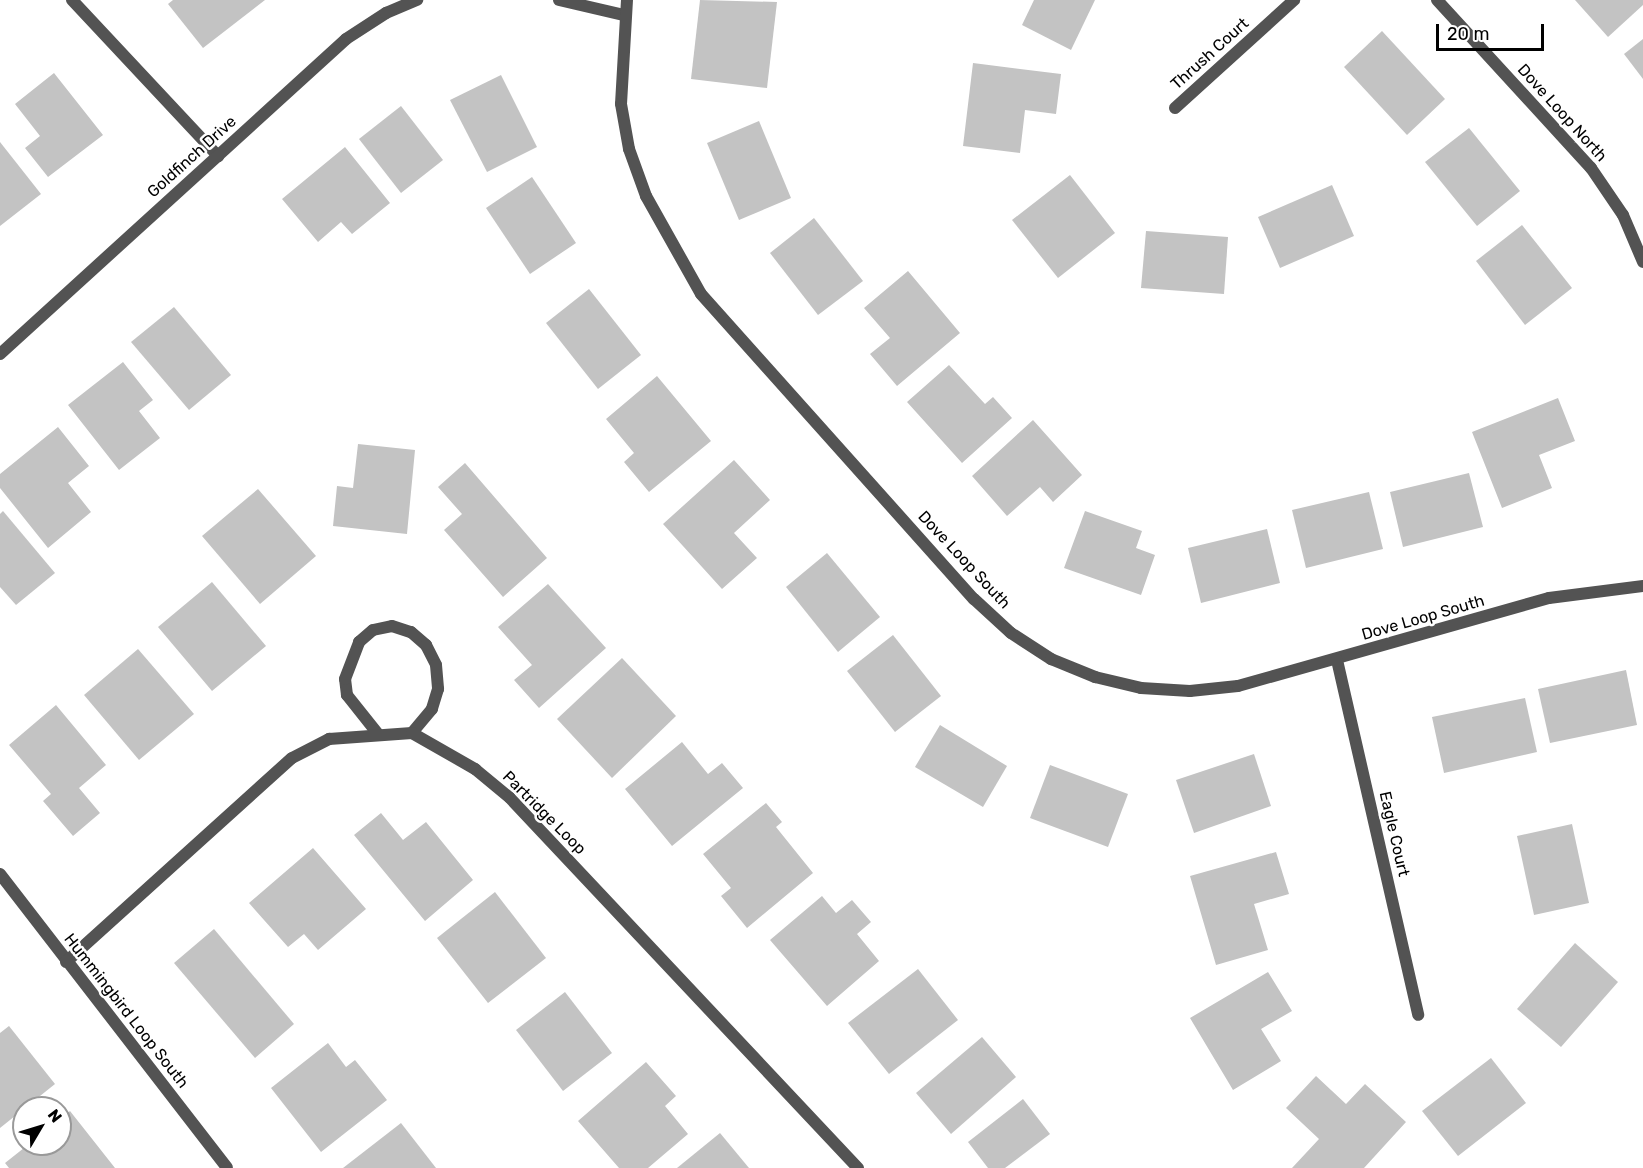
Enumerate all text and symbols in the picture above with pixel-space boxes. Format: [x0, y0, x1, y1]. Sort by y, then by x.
scale bar [1439, 12, 1547, 50]
street label: Thrush Court [1167, 14, 1253, 94]
text: 20 m [1447, 23, 1489, 45]
street label: Dove Loop North [1513, 60, 1611, 166]
street label: Goldfinch Drive [144, 112, 240, 202]
street label: Dove Loop South [914, 507, 1014, 613]
street label: Dove Loop South [1359, 591, 1487, 645]
street label: Partridge Loop [498, 767, 590, 859]
street label: Eagle Court [1375, 790, 1413, 878]
street label: Hummingbird Loop South [60, 930, 192, 1092]
north arrow [12, 1096, 72, 1156]
text: N [44, 1105, 66, 1126]

